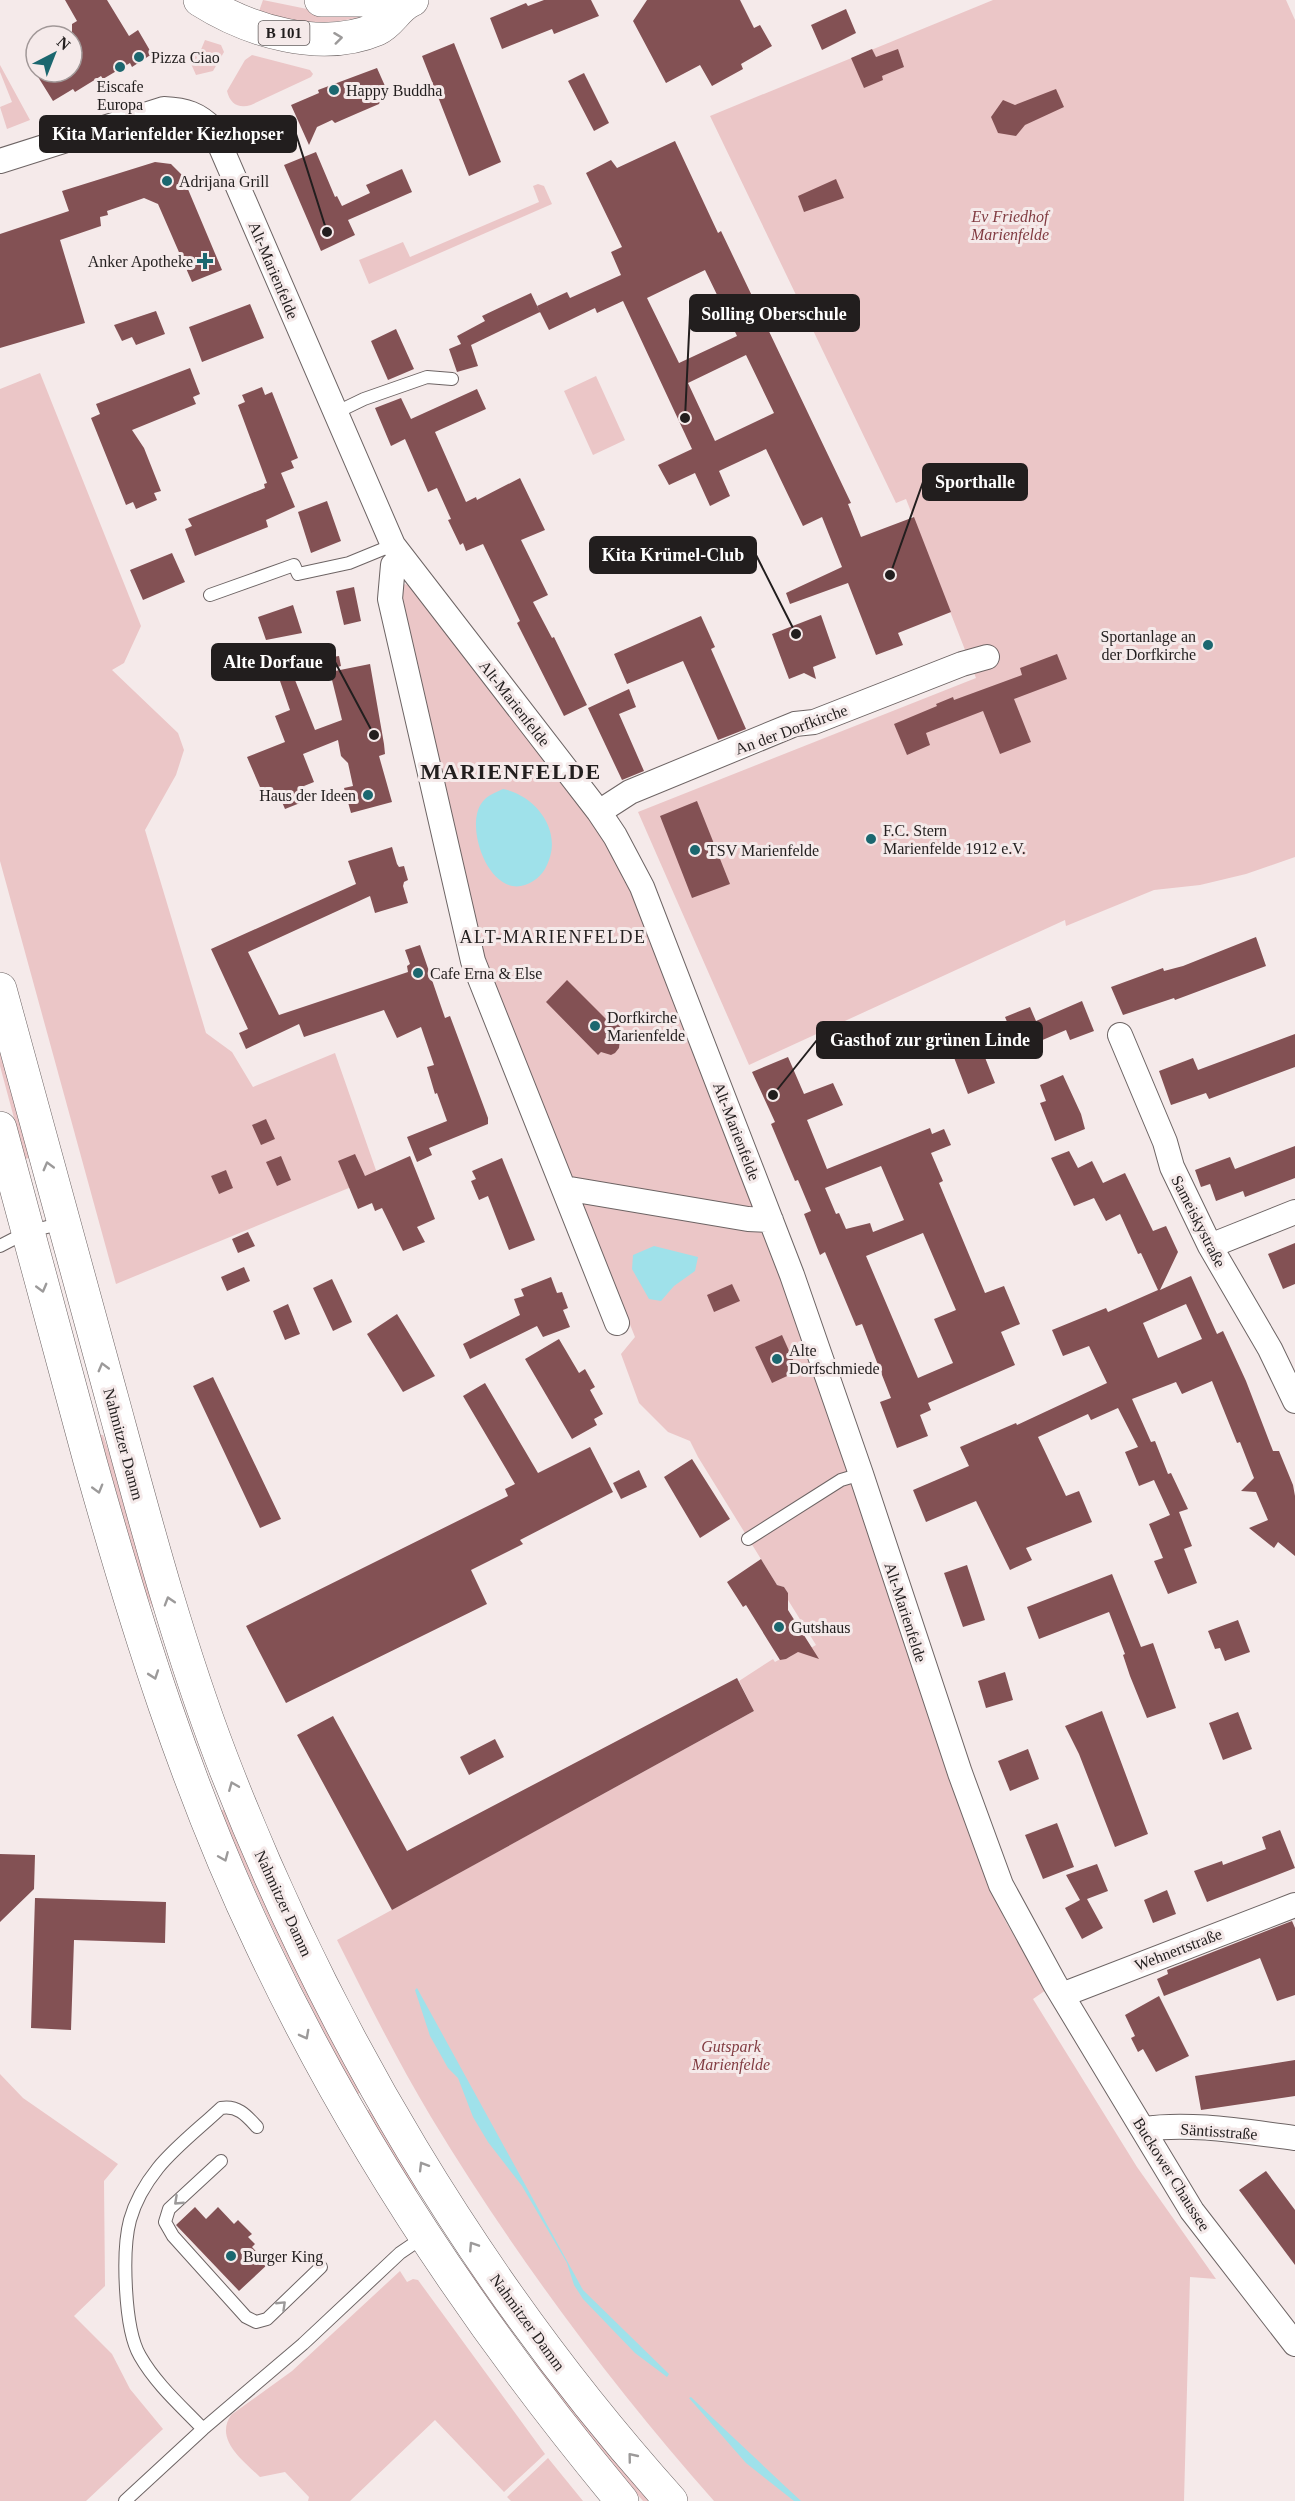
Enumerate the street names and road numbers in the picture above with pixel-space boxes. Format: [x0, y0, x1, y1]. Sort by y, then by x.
road number: B 101 [258, 21, 310, 45]
street label: Alt-Marienfelde [245, 219, 302, 321]
street label: Alt-Marienfelde [476, 657, 553, 749]
street label: An der Dorfkirche [733, 701, 850, 758]
street label: Alt-Marienfelde [710, 1080, 763, 1183]
street label: Sameiskystraße [1167, 1173, 1229, 1270]
street label: Nahmitzer Damm [100, 1386, 147, 1502]
street label: Alt-Marienfelde [881, 1560, 930, 1664]
street label: Nahmitzer Damm [252, 1847, 316, 1959]
street label: Wehnertstraße [1132, 1925, 1224, 1974]
street label: Buckower Chaussee [1130, 2115, 1213, 2234]
street label: Säntisstraße [1180, 2120, 1258, 2143]
street label: Nahmitzer Damm [487, 2271, 569, 2374]

